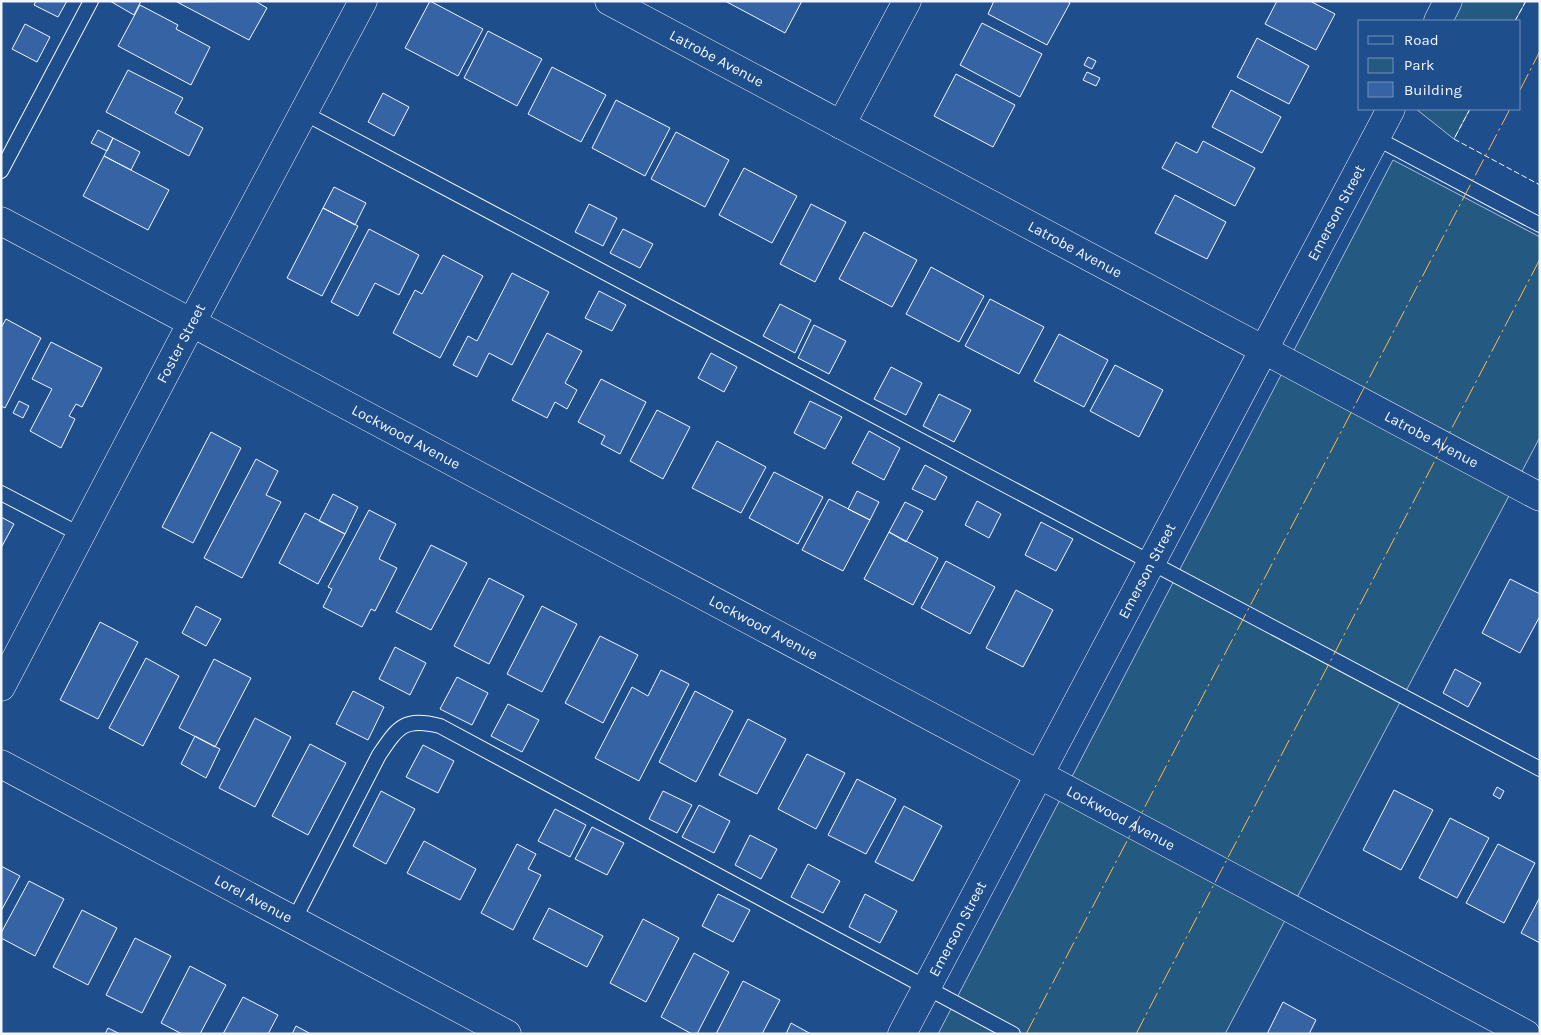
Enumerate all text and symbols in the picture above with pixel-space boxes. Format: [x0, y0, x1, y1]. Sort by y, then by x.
legend [1358, 20, 1521, 110]
street label: Latrobe Avenue [666, 26, 767, 91]
text: Road [1404, 31, 1439, 49]
text: Park [1404, 56, 1434, 74]
text: Building [1404, 81, 1462, 99]
street label: Emerson Street [1304, 162, 1369, 264]
street label: Latrobe Avenue [1025, 217, 1125, 282]
street label: Foster Street [153, 300, 209, 386]
street label: Lockwood Avenue [349, 401, 463, 473]
street label: Latrobe Avenue [1381, 407, 1482, 472]
street label: Emerson Street [1114, 520, 1180, 622]
street label: Lockwood Avenue [706, 591, 821, 664]
street label: Lockwood Avenue [1063, 782, 1178, 854]
street label: Lorel Avenue [211, 871, 295, 927]
street label: Emerson Street [925, 878, 990, 980]

